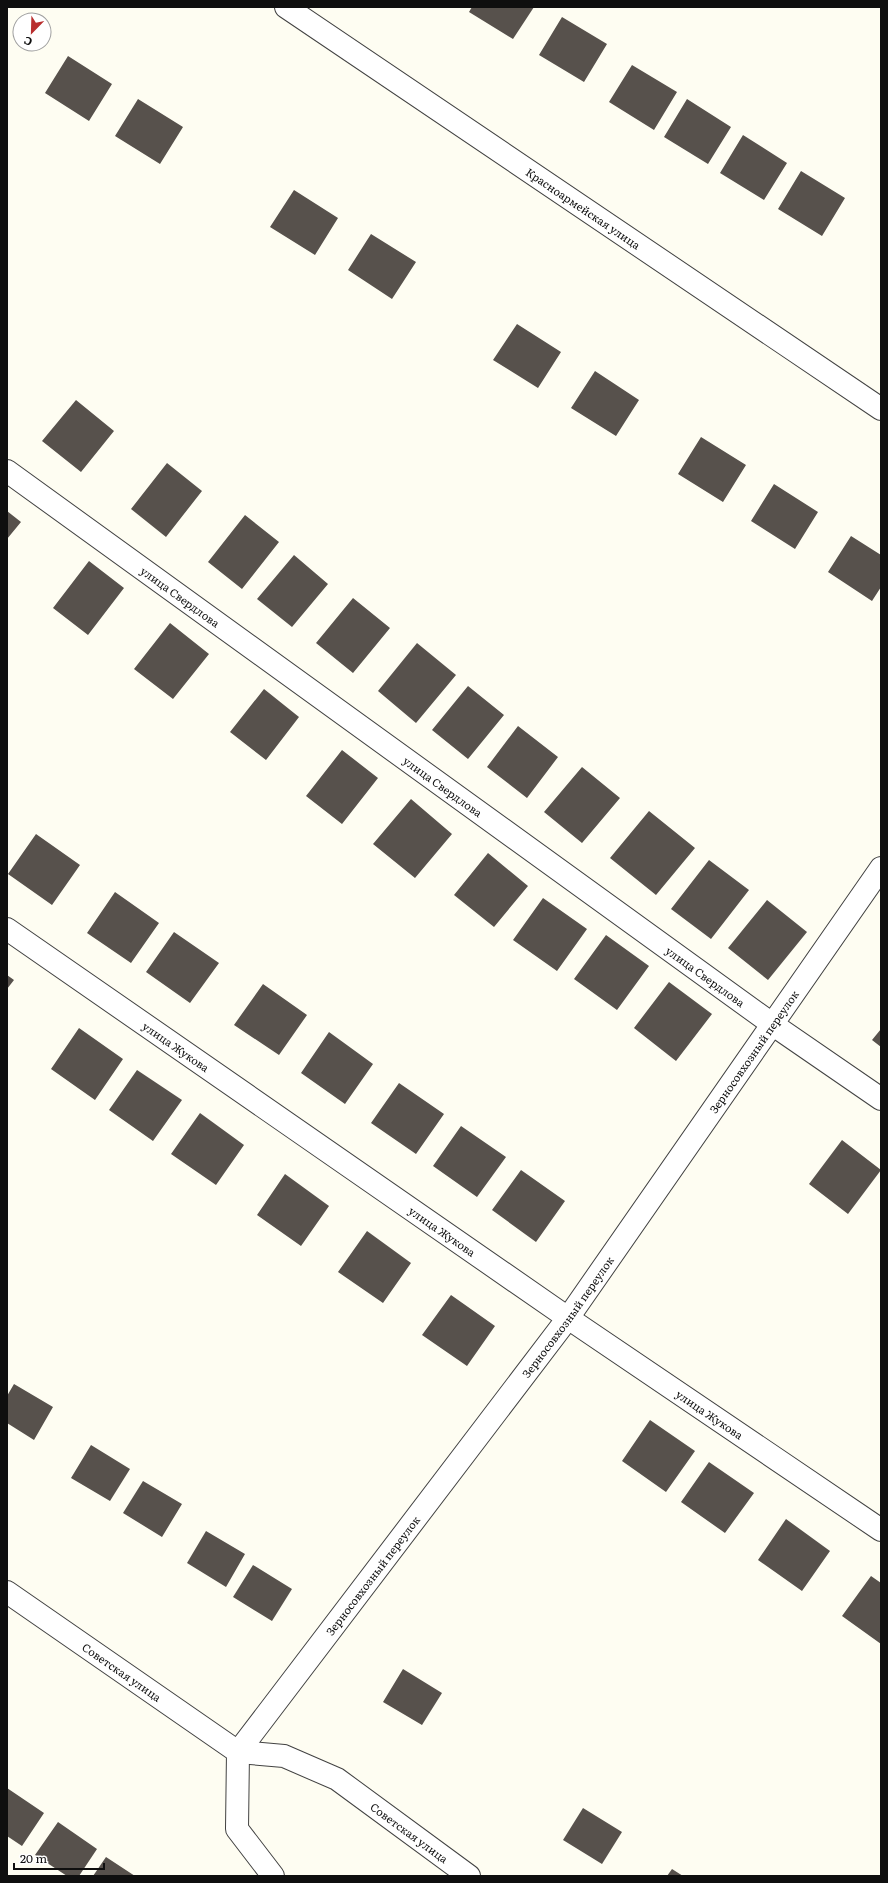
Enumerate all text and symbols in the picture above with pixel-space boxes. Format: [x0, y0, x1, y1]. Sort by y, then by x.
north arrow [12, 12, 52, 52]
text: С [21, 33, 34, 51]
street label: Красноармейская улица [523, 163, 644, 253]
street label: улица Свердлова [138, 562, 223, 630]
street label: улица Свердлова [400, 752, 486, 820]
street label: улица Свердлова [663, 942, 749, 1010]
street label: Зерносовхозный переулок [705, 986, 802, 1116]
street label: улица Жукова [140, 1018, 213, 1075]
street label: улица Жукова [406, 1202, 479, 1260]
street label: Зерносовхозный переулок [518, 1252, 617, 1381]
street label: улица Жукова [673, 1386, 747, 1443]
street label: Зерносовхозный переулок [322, 1512, 423, 1638]
street label: Советская улица [79, 1639, 165, 1705]
street label: Советская улица [367, 1798, 452, 1866]
scale bar [14, 1845, 104, 1871]
text: 20 m [20, 1849, 47, 1867]

